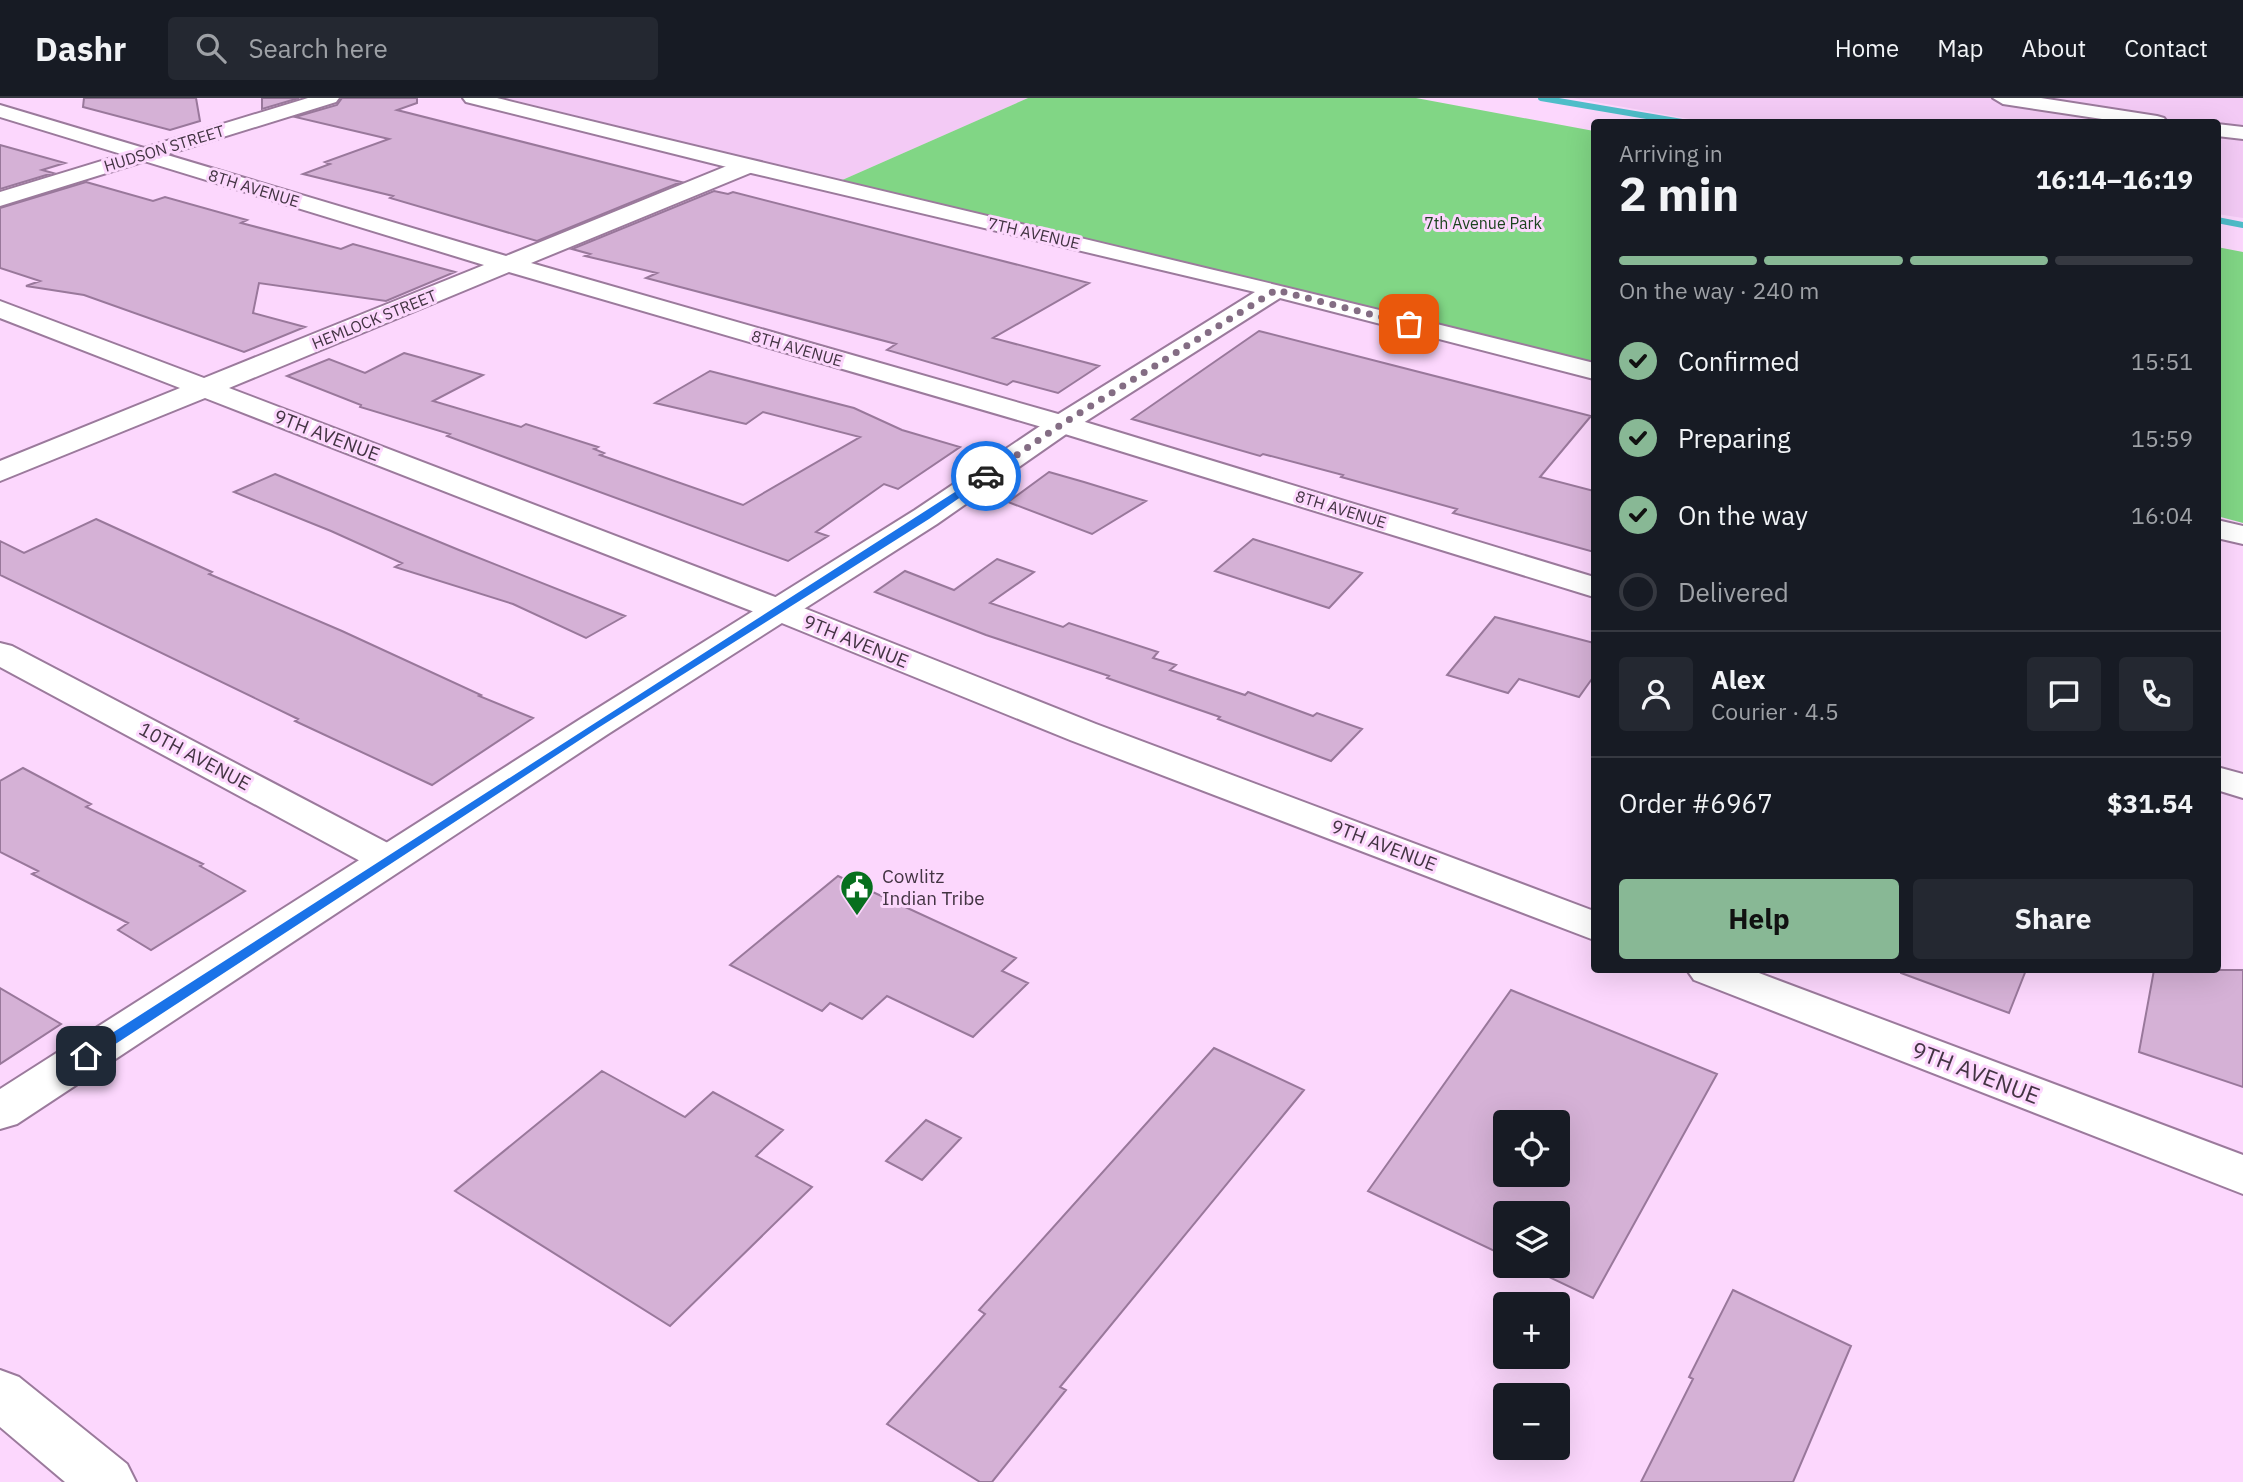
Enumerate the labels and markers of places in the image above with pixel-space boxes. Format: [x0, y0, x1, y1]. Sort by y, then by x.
pin [1379, 294, 1439, 354]
place label: Cowlitz Indian Tribe [882, 864, 985, 910]
public building icon: Cowlitz Indian Tribe [838, 868, 876, 917]
pin [56, 1026, 116, 1086]

